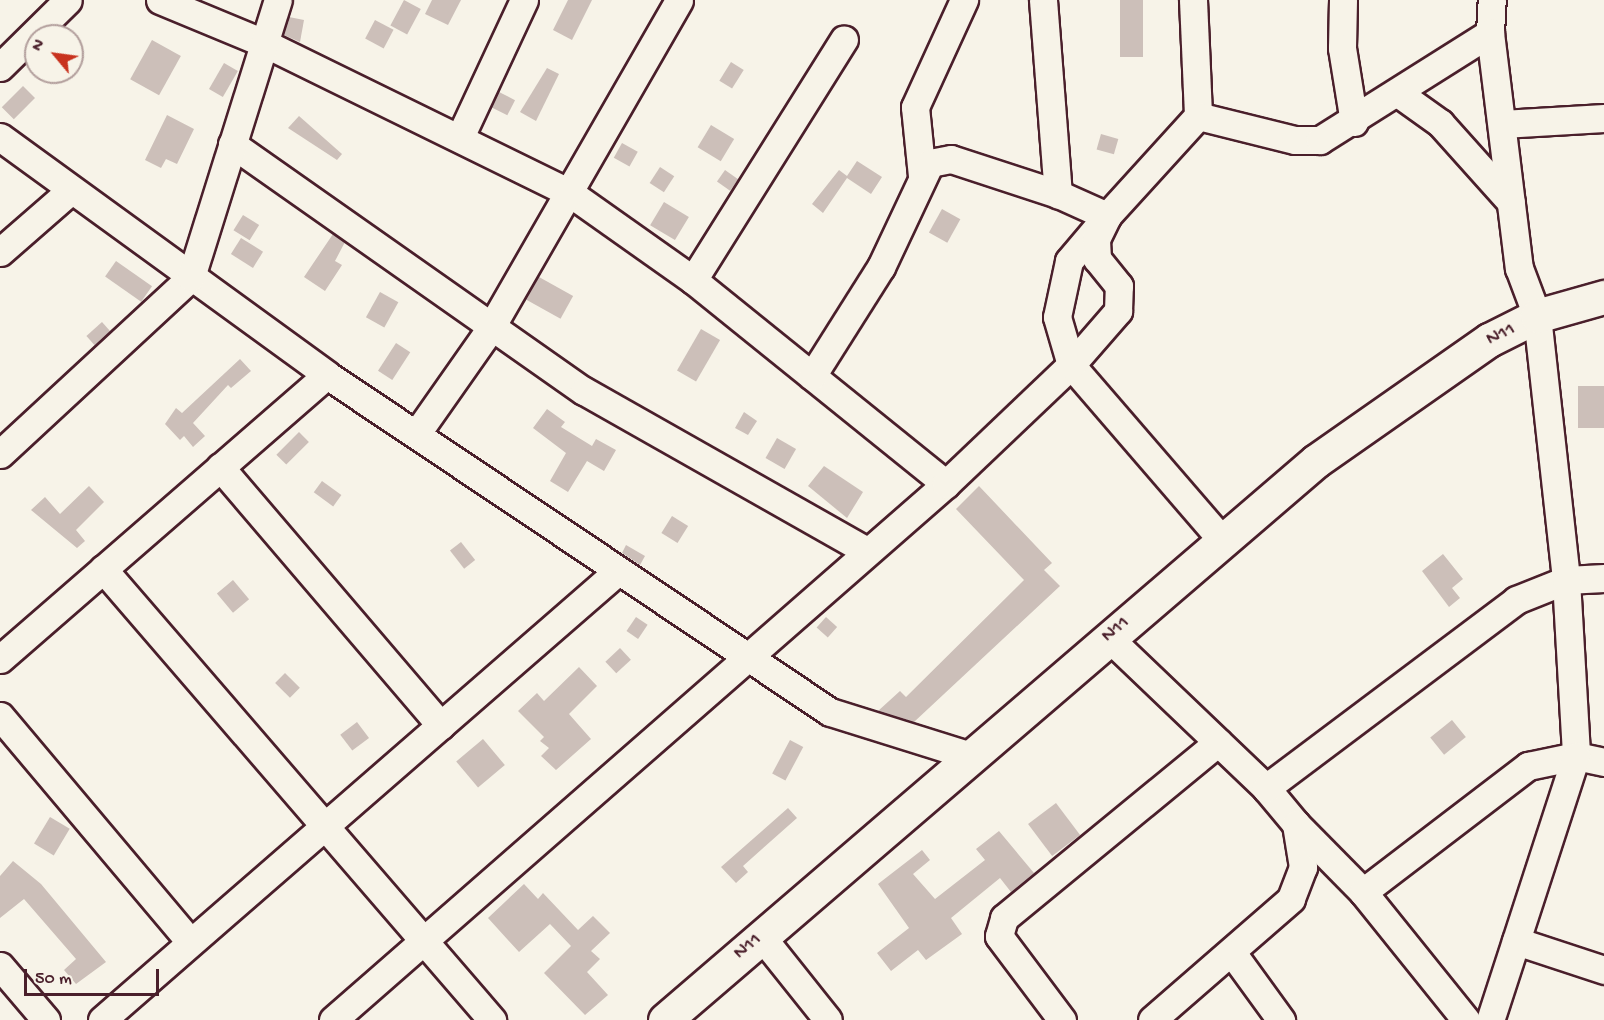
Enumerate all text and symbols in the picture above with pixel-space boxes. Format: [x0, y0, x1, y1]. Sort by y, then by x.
north arrow [24, 24, 84, 84]
text: N [29, 37, 50, 55]
street label: N11 [1483, 318, 1519, 352]
street label: N11 [1097, 611, 1135, 649]
street label: N11 [729, 928, 767, 966]
scale bar [27, 957, 162, 995]
text: 50 m [35, 969, 72, 990]

